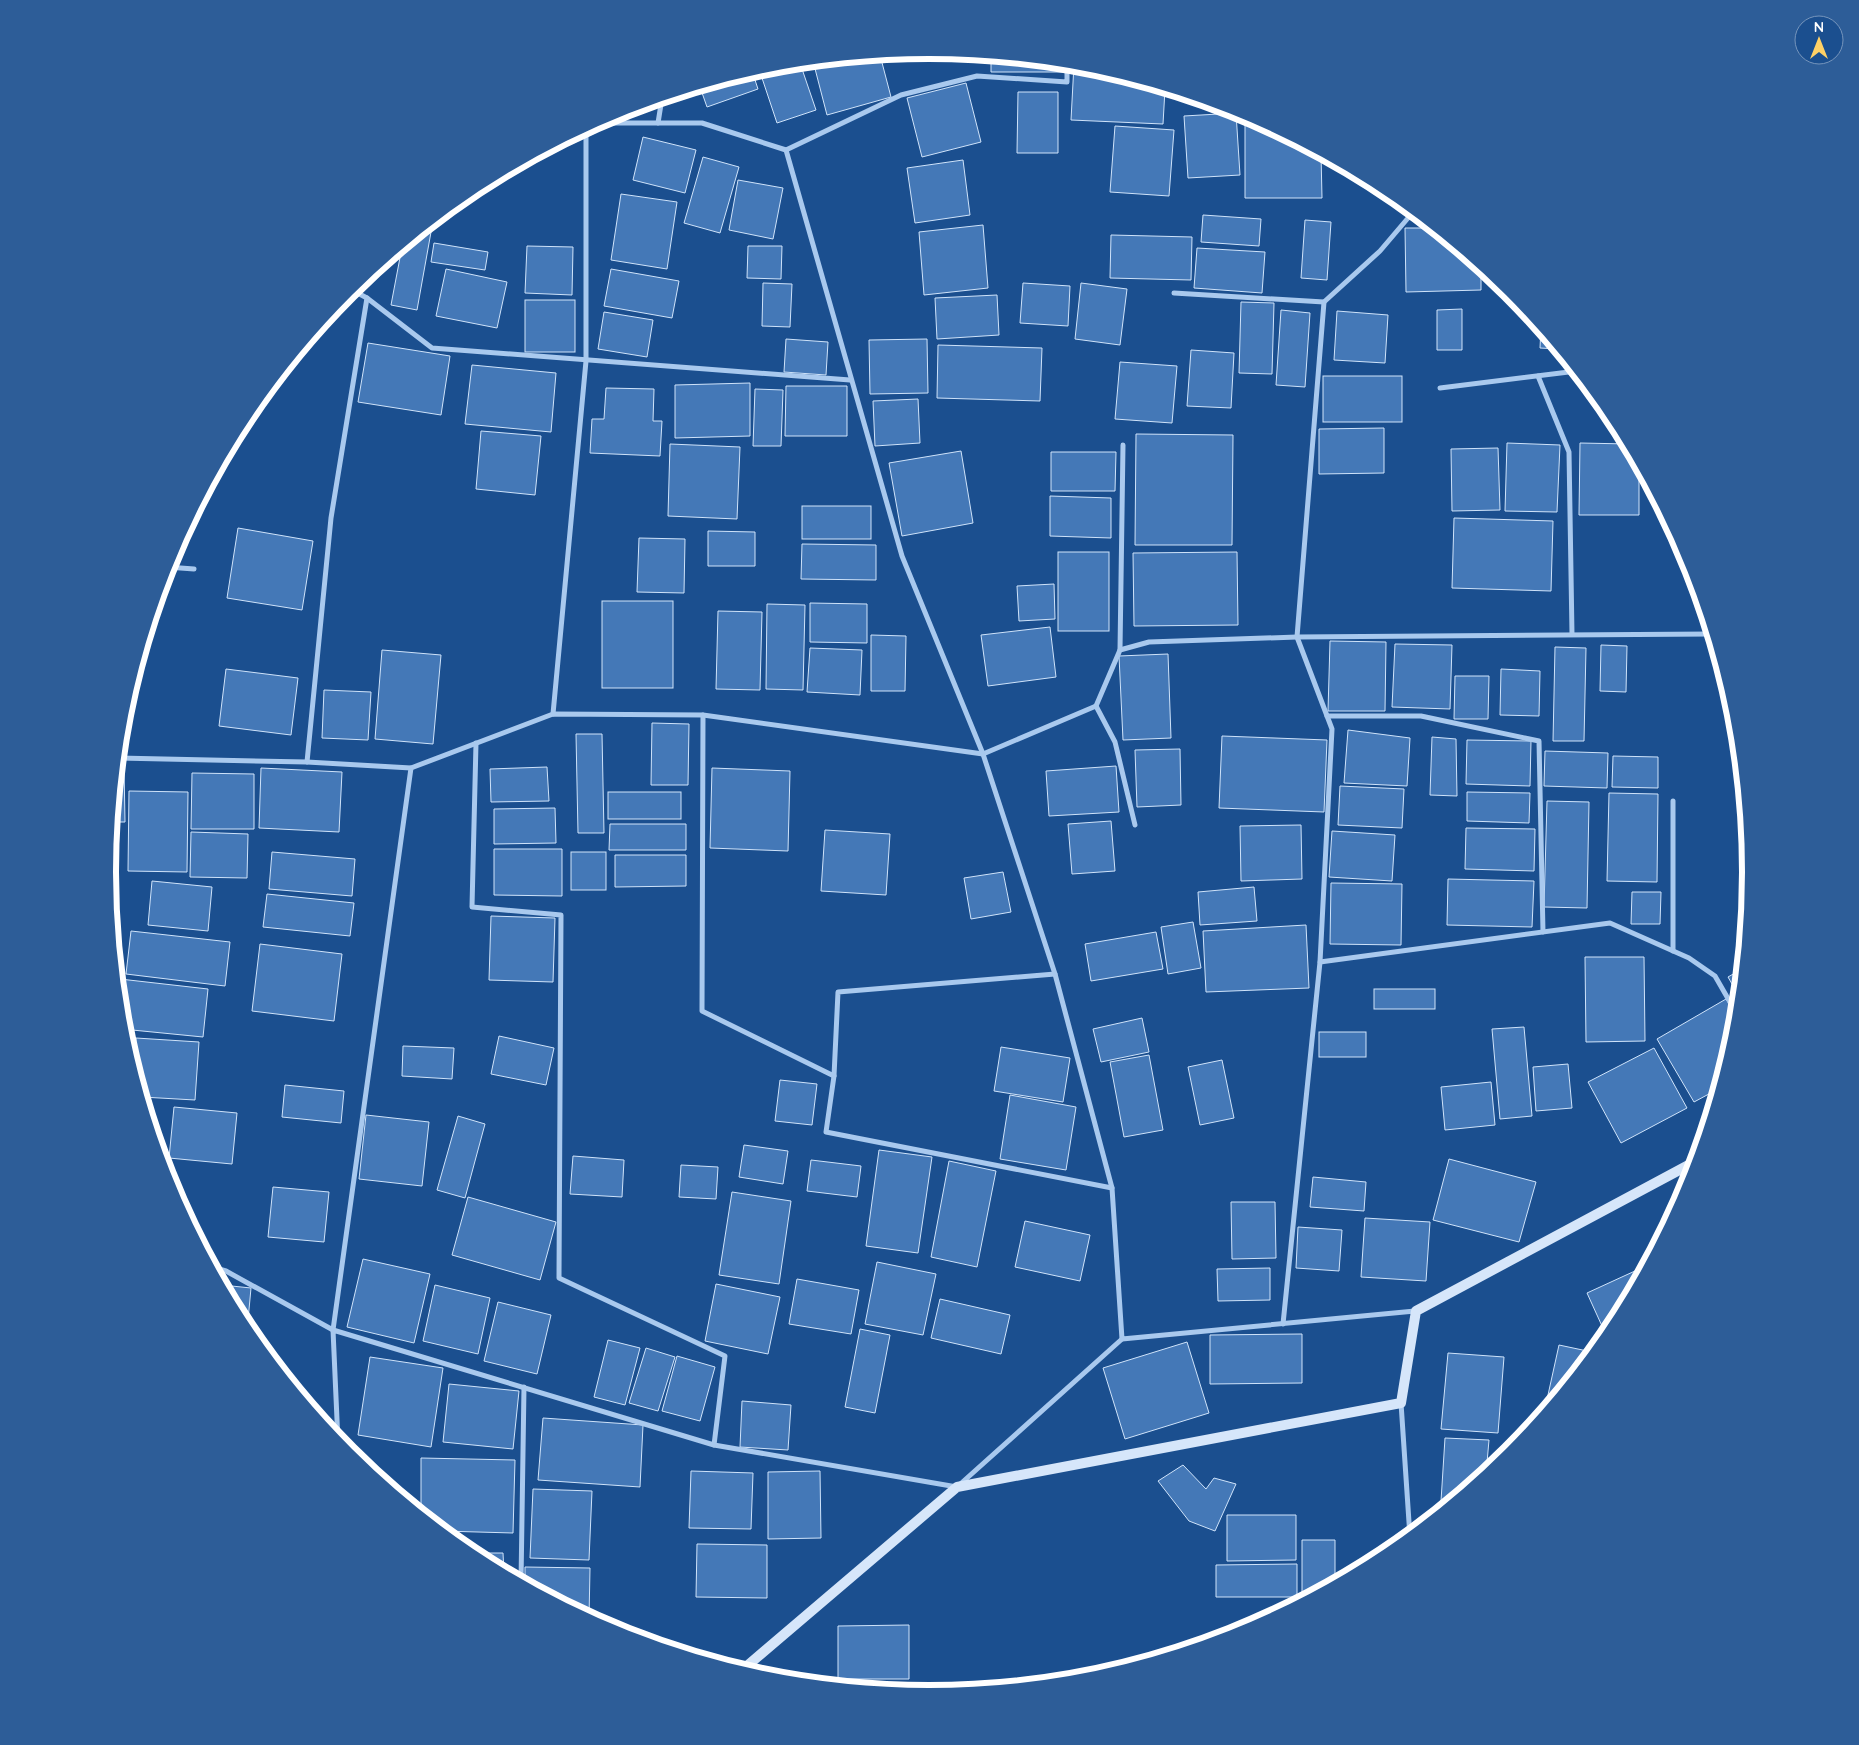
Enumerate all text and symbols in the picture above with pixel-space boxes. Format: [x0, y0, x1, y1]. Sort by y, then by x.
north arrow [1794, 15, 1844, 65]
text: N [1814, 18, 1824, 36]

